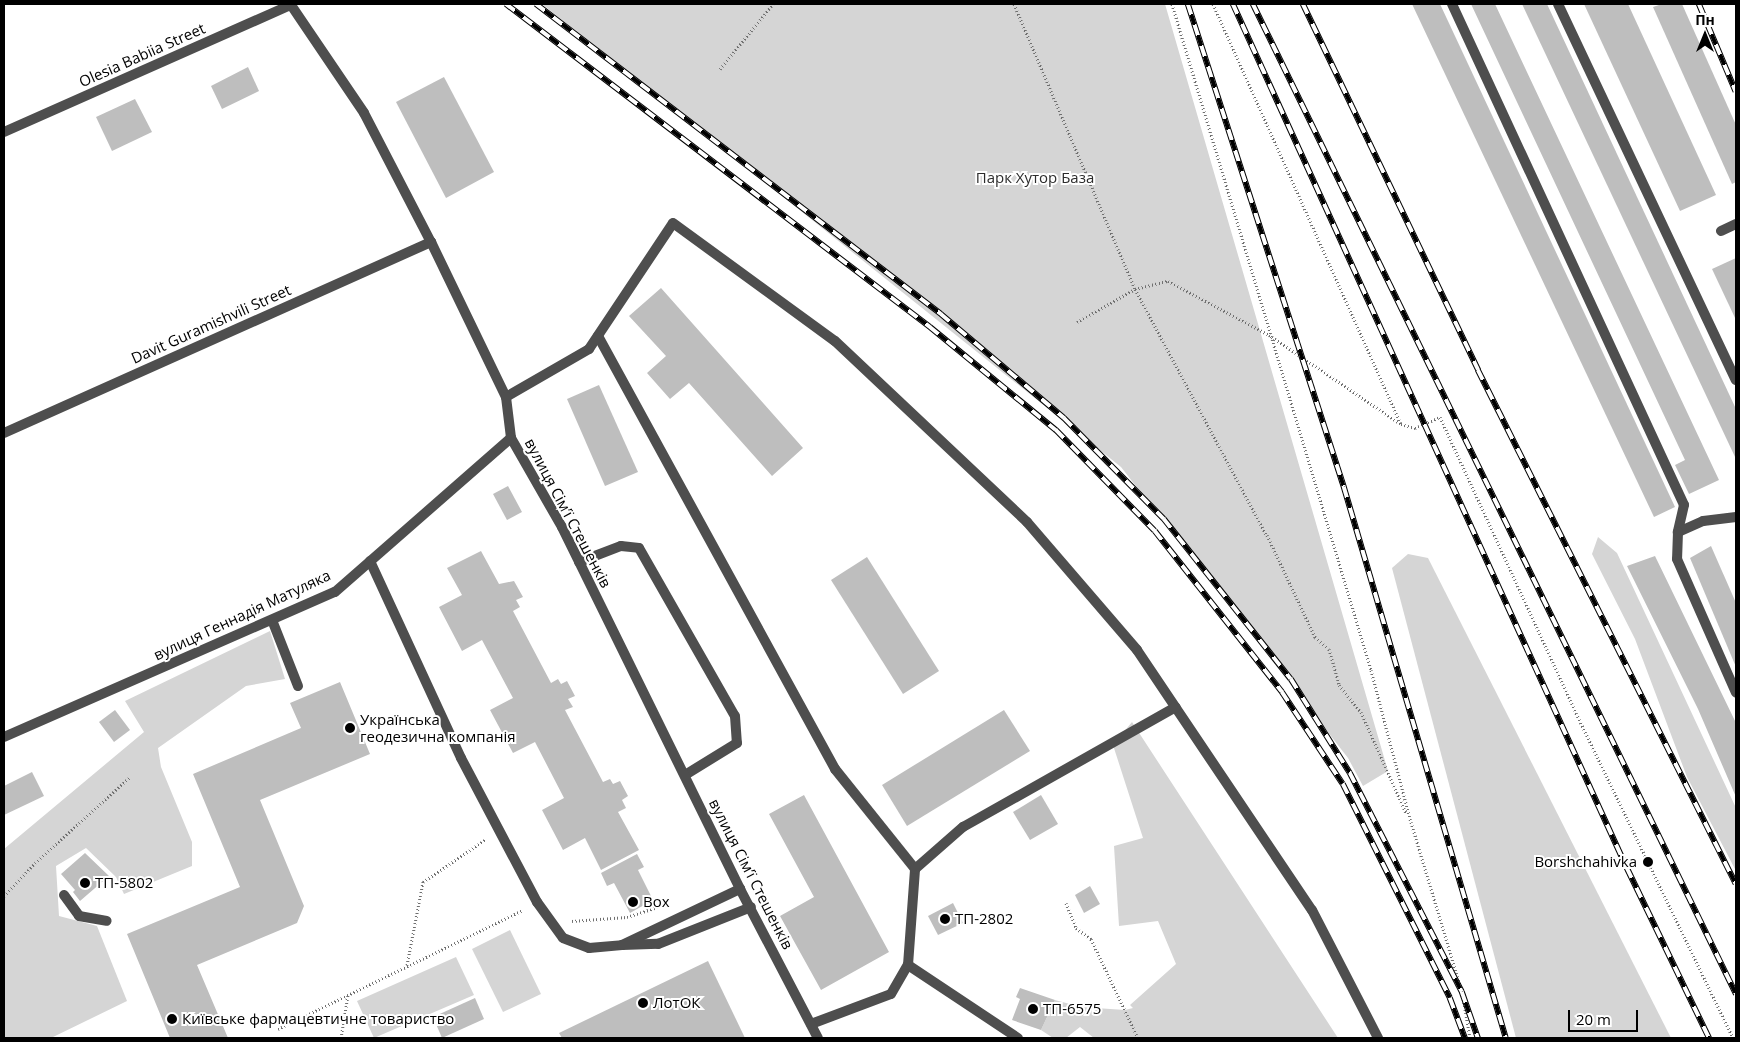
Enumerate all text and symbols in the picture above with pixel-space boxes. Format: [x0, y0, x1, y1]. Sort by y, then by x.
north arrow [1680, 10, 1730, 60]
text: Пн [1695, 10, 1715, 29]
street label: Olesia Babiia Street [76, 19, 208, 91]
park label: Парк Хутор База [976, 169, 1094, 187]
street label: Davit Guramishvili Street [128, 281, 294, 367]
street label: вулиця Сімʼї Стешенків [521, 435, 615, 591]
street label: вулиця Геннадія Матуляка [151, 566, 333, 664]
place label: Українська геодезична компанія [360, 710, 516, 745]
marker: Українська геодезична компанія [344, 722, 356, 734]
street label: вулиця Сімʼї Стешенків [705, 796, 797, 952]
place label: Borshchahivka [1534, 853, 1637, 871]
marker: Borshchahivka [1641, 855, 1655, 869]
place label: ТП-5802 [95, 874, 153, 892]
marker: ТП-5802 [79, 877, 91, 889]
place label: Box [643, 893, 670, 911]
marker: Box [627, 896, 639, 908]
place label: ТП-2802 [955, 910, 1013, 928]
marker: ТП-2802 [939, 913, 951, 925]
place label: ЛотОК [653, 994, 700, 1012]
marker: ЛотОК [637, 997, 649, 1009]
place label: ТП-6575 [1043, 1000, 1101, 1018]
scale bar [1570, 1000, 1640, 1032]
marker: ТП-6575 [1027, 1003, 1039, 1015]
text: 20 m [1576, 1009, 1611, 1029]
place label: Київське фармацевтичне товариство [182, 1010, 454, 1028]
marker: Київське фармацевтичне товариство [166, 1013, 178, 1025]

